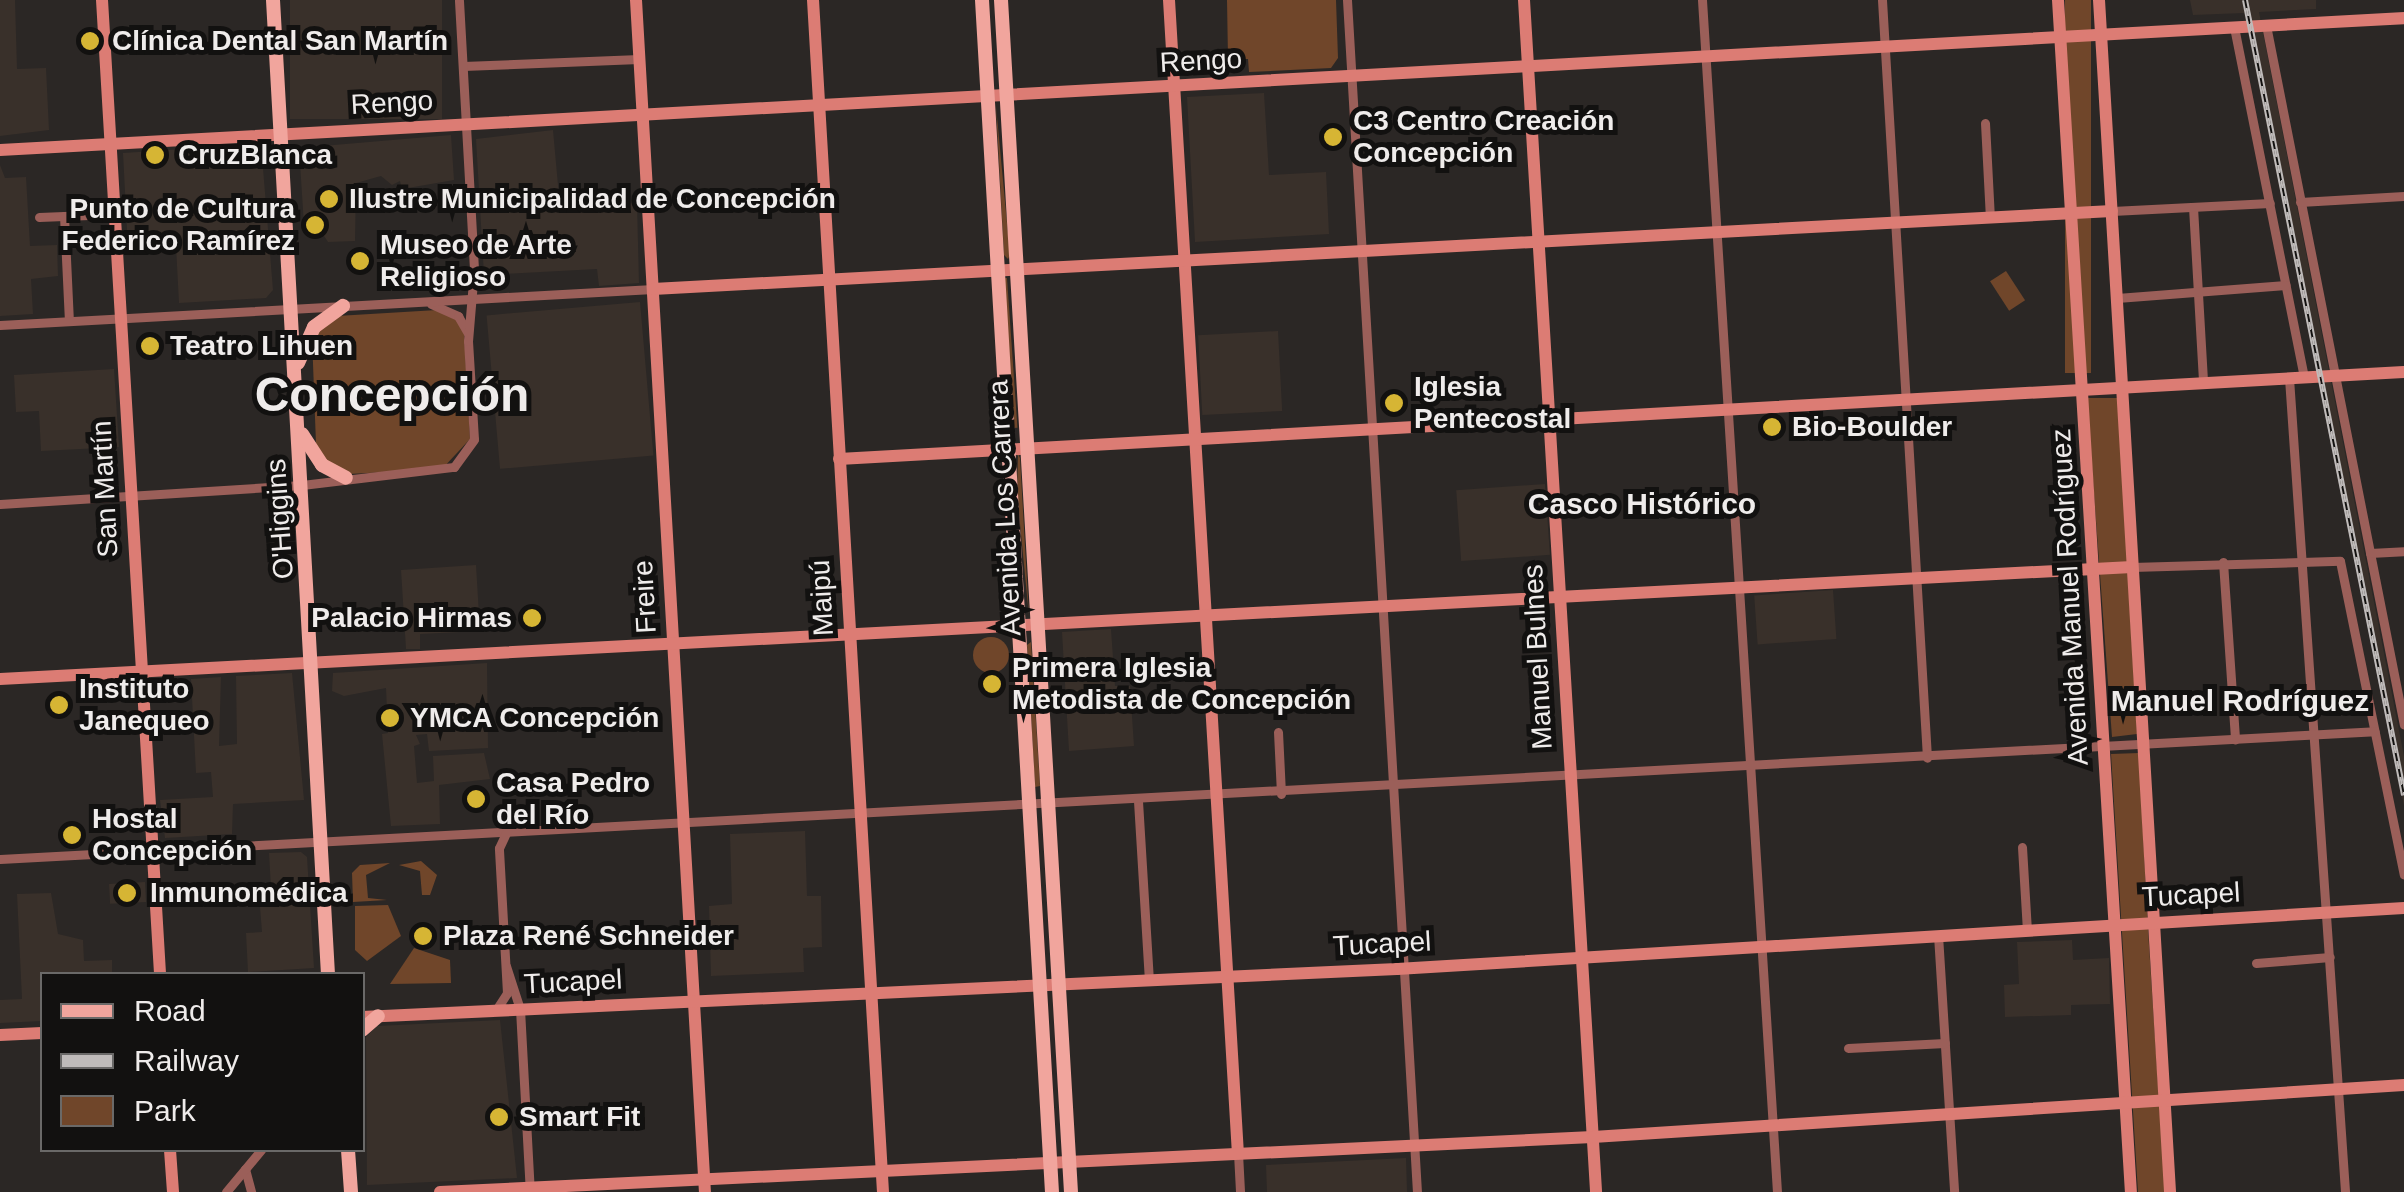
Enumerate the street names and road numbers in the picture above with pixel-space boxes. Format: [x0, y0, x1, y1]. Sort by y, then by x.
street label: Rengo [1159, 42, 1243, 80]
street label: Rengo [350, 84, 434, 122]
street label: Avenida Los Carrera [982, 379, 1028, 637]
street label: San Martín [85, 420, 125, 558]
street label: Avenida Manuel Rodríguez [2044, 428, 2096, 766]
street label: O'Higgins [259, 458, 301, 580]
street label: Maipú [803, 559, 841, 637]
street label: Freire [626, 560, 664, 634]
street label: Manuel Bulnes [1516, 564, 1560, 750]
street label: Tucapel [2141, 876, 2241, 914]
street label: Tucapel [1332, 925, 1432, 963]
street label: Tucapel [523, 963, 623, 1001]

